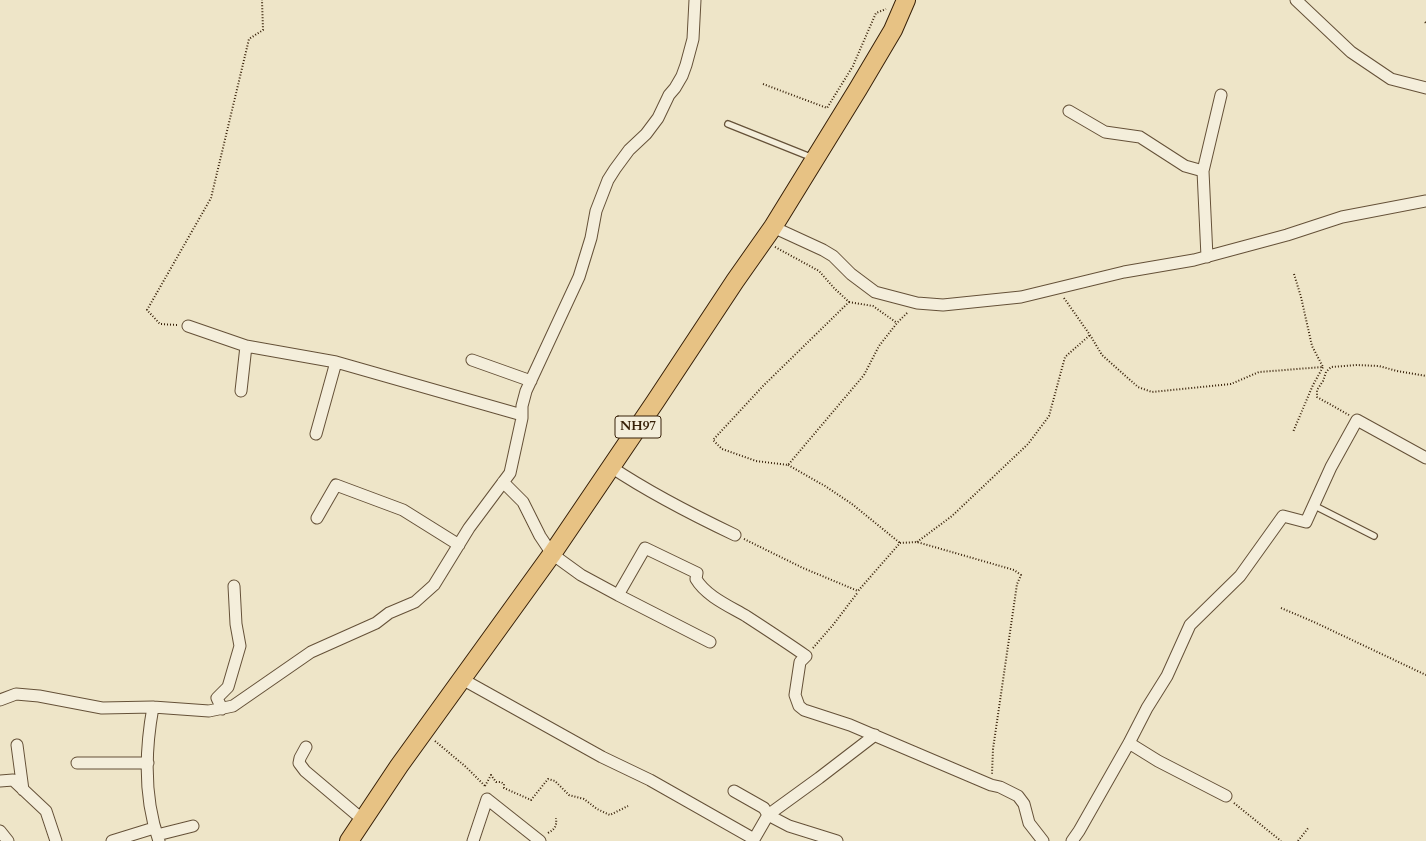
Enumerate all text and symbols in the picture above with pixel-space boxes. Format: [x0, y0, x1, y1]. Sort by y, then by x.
road number: NH97 [615, 416, 661, 438]

